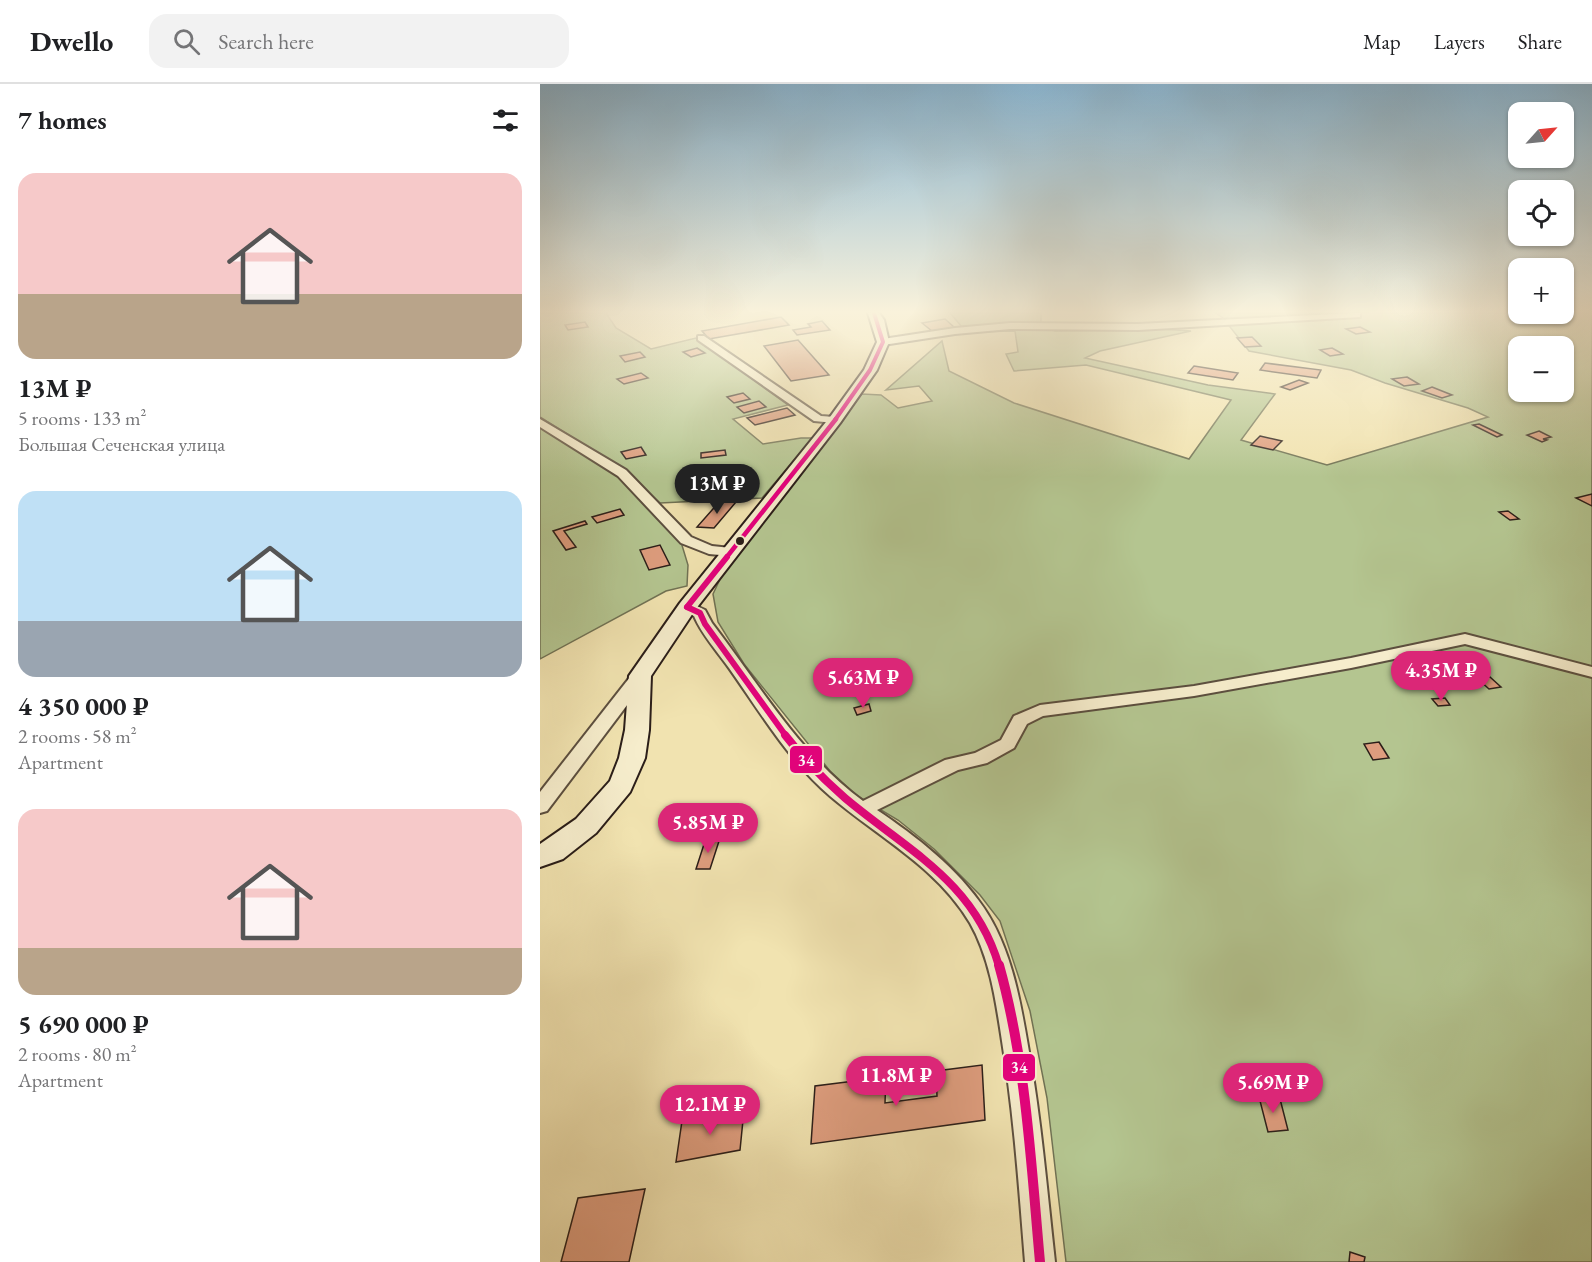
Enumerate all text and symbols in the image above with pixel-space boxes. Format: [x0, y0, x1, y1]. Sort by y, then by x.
search box [149, 14, 569, 68]
text: Dwello [30, 23, 113, 59]
icon: search [170, 25, 203, 58]
text: Search here [218, 27, 314, 56]
text: Map [1363, 28, 1401, 55]
text: Layers [1434, 28, 1485, 55]
text: Share [1518, 28, 1562, 55]
north arrow [1508, 102, 1574, 168]
map controls [1508, 102, 1574, 402]
text: 7 homes [18, 103, 107, 137]
icon: filters [489, 104, 522, 137]
button: locate [1508, 180, 1574, 246]
icon: home [216, 212, 324, 320]
button: + [1508, 258, 1574, 324]
button: − [1508, 336, 1574, 402]
text: 13M ₽ [18, 371, 92, 405]
text: 5 rooms · 133 m² [18, 405, 146, 431]
text: Большая Сеченская улица [18, 431, 225, 457]
pin: 13M ₽ [675, 464, 759, 515]
text: 13M ₽ [689, 470, 745, 496]
icon: home [216, 530, 324, 638]
unlabelled marker [734, 535, 746, 547]
pin: 4.35M ₽ [1386, 651, 1496, 702]
text: 4.35M ₽ [1405, 657, 1477, 683]
pin: 5.63M ₽ [808, 658, 918, 709]
text: 5.63M ₽ [827, 664, 899, 690]
text: 4 350 000 ₽ [18, 689, 149, 723]
text: 2 rooms · 58 m² [18, 723, 137, 749]
line badge: 34 [789, 745, 823, 774]
text: Apartment [18, 749, 103, 775]
text: 34 [798, 750, 815, 771]
pin: 5.85M ₽ [653, 803, 763, 854]
text: 5.85M ₽ [672, 809, 744, 835]
icon: home [216, 848, 324, 956]
text: 5 690 000 ₽ [18, 1007, 149, 1041]
text: 2 rooms · 80 m² [18, 1041, 137, 1067]
line badge: 34 [1002, 1053, 1036, 1082]
pin: 11.8M ₽ [841, 1056, 951, 1107]
text: 34 [1011, 1057, 1028, 1078]
text: 11.8M ₽ [860, 1062, 932, 1088]
pin: 5.69M ₽ [1218, 1063, 1328, 1114]
text: Apartment [18, 1067, 103, 1093]
text: 5.69M ₽ [1237, 1069, 1309, 1095]
pin: 12.1M ₽ [655, 1085, 765, 1136]
text: 12.1M ₽ [674, 1091, 746, 1117]

